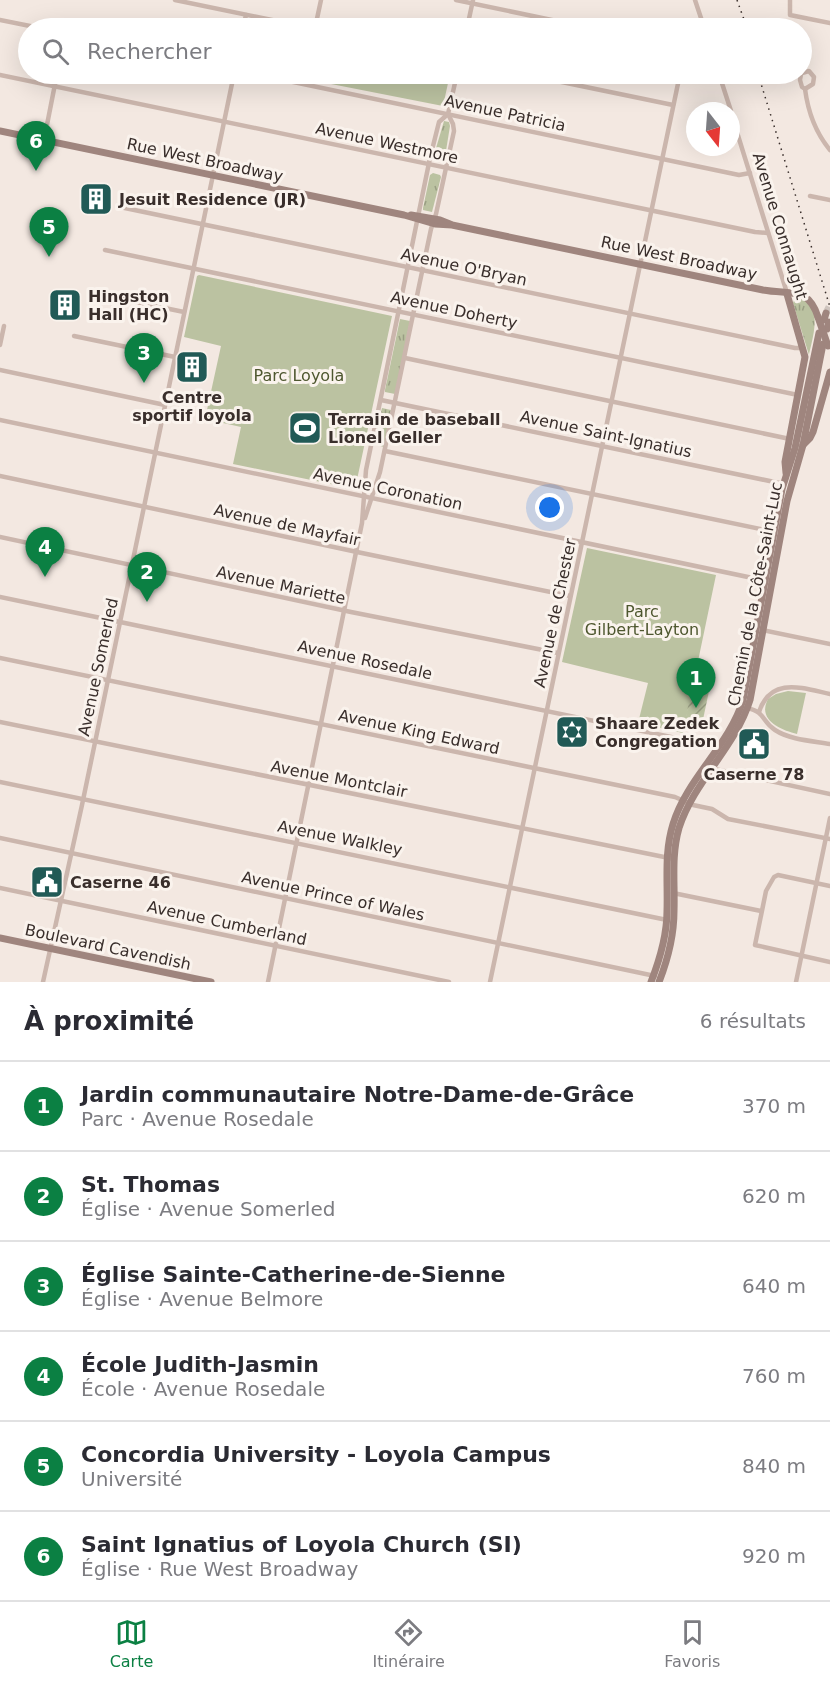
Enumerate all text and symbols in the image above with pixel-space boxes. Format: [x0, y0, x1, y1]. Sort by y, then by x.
search box [18, 18, 812, 84]
icon: search [39, 35, 72, 68]
text: Rechercher [87, 39, 212, 64]
street label: Avenue Patricia [443, 91, 567, 135]
north arrow [686, 102, 740, 156]
street label: Avenue Westmore [314, 119, 460, 167]
pin: 6 [16, 122, 56, 171]
street label: Rue West Broadway [125, 134, 285, 186]
street label: Avenue Connaught [749, 150, 811, 302]
building icon: Jesuit Residence (JR) [78, 181, 114, 217]
place label: Jesuit Residence (JR) [118, 190, 306, 209]
pin: 5 [29, 208, 68, 257]
street label: Rue West Broadway [599, 232, 759, 284]
street label: Avenue O'Bryan [399, 244, 529, 290]
building icon: Hingston Hall (HC) [47, 287, 83, 323]
place label: Hingston Hall (HC) [88, 287, 169, 324]
street label: Avenue Doherty [389, 287, 519, 333]
pin: 3 [124, 334, 164, 383]
building icon: Centre sportif loyola [174, 349, 210, 385]
park label: Parc Loyola [254, 366, 344, 385]
place label: Centre sportif loyola [132, 388, 252, 425]
street label: Avenue Saint-Ignatius [518, 407, 694, 461]
sports icon: Terrain de baseball Lionel Geller [287, 410, 323, 446]
place label: Terrain de baseball Lionel Geller [328, 410, 500, 447]
street label: Avenue Coronation [312, 464, 464, 514]
street label: Chemin de la Côte-Saint-Luc [724, 480, 786, 708]
your location [535, 493, 564, 522]
street label: Avenue de Mayfair [212, 500, 362, 550]
pin: 4 [26, 528, 64, 577]
street label: Avenue de Chester [530, 536, 580, 689]
pin: 2 [128, 552, 166, 602]
street label: Avenue Mariette [215, 562, 347, 608]
street label: Avenue Somerled [74, 596, 122, 738]
park label: Parc Gilbert-Layton [585, 602, 699, 639]
street label: Avenue Rosedale [296, 636, 434, 684]
pin: 1 [676, 658, 716, 708]
street label: Avenue King Edward [337, 706, 501, 758]
synagogue icon: Shaare Zedek Congregation [554, 714, 590, 750]
place label: Shaare Zedek Congregation [595, 714, 720, 751]
public building icon: Caserne 78 [736, 726, 772, 762]
street label: Avenue Montclair [269, 756, 409, 802]
place label: Caserne 78 [704, 765, 804, 784]
street label: Avenue Walkley [276, 817, 404, 859]
public building icon: Caserne 46 [29, 864, 65, 900]
street label: Avenue Prince of Wales [240, 867, 426, 925]
place label: Caserne 46 [70, 873, 171, 892]
street label: Avenue Cumberland [146, 897, 308, 949]
street label: Boulevard Cavendish [23, 920, 193, 974]
text: À proximité [24, 1006, 194, 1036]
text: 6 résultats [700, 1009, 806, 1033]
text: Jardin communautaire Notre-Dame-de-Grâce [81, 1082, 634, 1107]
text: 1 [37, 1094, 50, 1118]
text: 370 m [742, 1094, 806, 1118]
text: Parc · Avenue Rosedale [81, 1107, 314, 1131]
text: St. Thomas [81, 1172, 220, 1197]
text: 2 [37, 1184, 50, 1208]
text: 620 m [742, 1184, 806, 1208]
text: Église · Avenue Somerled [81, 1197, 335, 1221]
text: Église Sainte-Catherine-de-Sienne [81, 1262, 506, 1287]
text: 3 [37, 1274, 50, 1298]
text: 640 m [742, 1274, 806, 1298]
text: Église · Avenue Belmore [81, 1287, 323, 1311]
text: École Judith-Jasmin [81, 1352, 319, 1377]
text: 4 [37, 1364, 50, 1388]
text: 760 m [742, 1364, 806, 1388]
text: École · Avenue Rosedale [81, 1377, 325, 1401]
text: Concordia University - Loyola Campus [81, 1442, 551, 1467]
text: 5 [37, 1454, 50, 1478]
text: 840 m [742, 1454, 806, 1478]
text: Université [81, 1467, 182, 1491]
text: Saint Ignatius of Loyola Church (SI) [81, 1532, 522, 1557]
text: 6 [37, 1544, 50, 1568]
text: 920 m [742, 1544, 806, 1568]
text: Église · Rue West Broadway [81, 1557, 358, 1581]
tab: Carte [110, 1616, 153, 1671]
tab: Itinéraire [373, 1616, 445, 1671]
tab: Favoris [664, 1616, 720, 1671]

